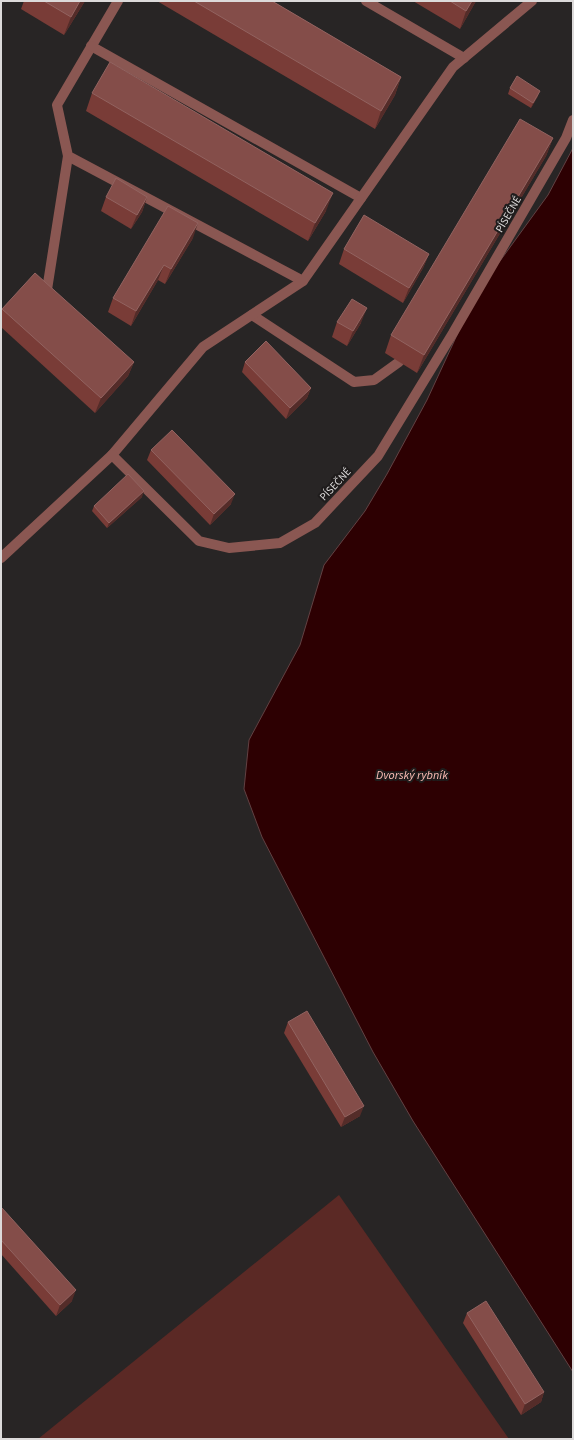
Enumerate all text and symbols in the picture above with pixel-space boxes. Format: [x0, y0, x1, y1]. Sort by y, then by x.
street label: PÍSEČNÉ [492, 193, 525, 235]
street label: PÍSEČNÉ [316, 464, 355, 504]
water label: Dvorský rybník [376, 767, 448, 784]

